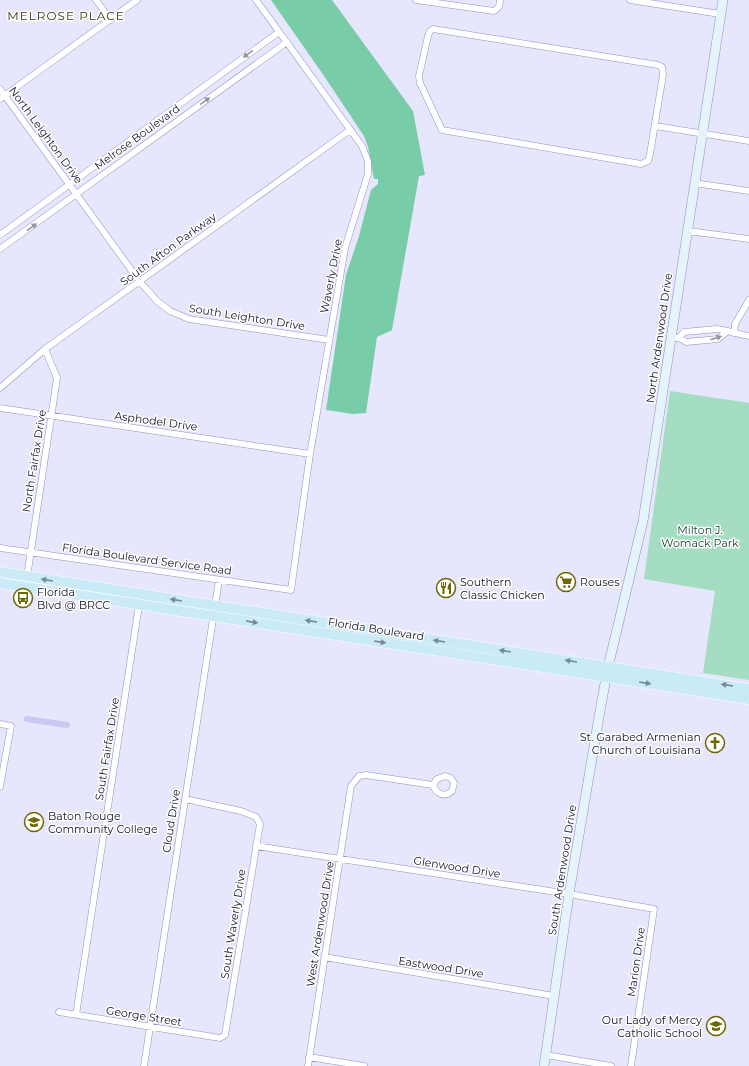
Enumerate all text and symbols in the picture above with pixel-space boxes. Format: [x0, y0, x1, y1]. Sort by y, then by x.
district label: MELROSE PLACE [7, 8, 125, 23]
one-way arrow [242, 50, 253, 59]
street label: North Leighton Drive [6, 84, 86, 187]
one-way arrow [199, 96, 210, 105]
street label: Melrose Boulevard [92, 101, 182, 173]
street label: South Afton Parkway [117, 209, 219, 289]
one-way arrow [26, 222, 37, 231]
street label: Waverly Drive [317, 237, 345, 314]
street label: North Ardenwood Drive [643, 272, 675, 404]
street label: South Leighton Drive [188, 301, 306, 333]
one-way arrow [711, 335, 723, 341]
street label: North Fairfax Drive [19, 408, 49, 513]
street label: Asphodel Drive [114, 408, 199, 434]
park label: Milton J. Womack Park [661, 523, 739, 550]
street label: Florida Boulevard Service Road [61, 540, 233, 578]
supermarket icon: Rouses [555, 571, 577, 593]
place label: Southern Classic Chicken [460, 575, 545, 602]
place label: Rouses [580, 575, 620, 589]
one-way arrow [41, 577, 53, 583]
restaurant icon: Southern Classic Chicken [435, 577, 457, 599]
place label: Florida Blvd @ BRCC [37, 585, 110, 612]
bus stop icon: Florida Blvd @ BRCC [12, 587, 34, 609]
one-way arrow [170, 597, 183, 603]
street label: Florida Boulevard [327, 615, 425, 643]
one-way arrow [305, 618, 317, 624]
one-way arrow [246, 619, 258, 625]
one-way arrow [433, 638, 445, 644]
one-way arrow [374, 639, 387, 645]
one-way arrow [499, 648, 511, 654]
one-way arrow [565, 658, 577, 664]
one-way arrow [639, 680, 651, 686]
one-way arrow [721, 682, 733, 688]
street label: South Fairfax Drive [92, 696, 122, 802]
place label: St. Garabed Armenian Church of Louisiana [580, 730, 701, 757]
church icon: St. Garabed Armenian Church of Louisiana [704, 732, 726, 754]
street label: Cloud Drive [159, 788, 183, 854]
street label: South Ardenwood Drive [545, 803, 579, 936]
place label: Baton Rouge Community College [48, 809, 158, 836]
school or university icon: Baton Rouge Community College [23, 811, 45, 833]
street label: Glenwood Drive [413, 853, 502, 881]
street label: West Ardenwood Drive [303, 860, 337, 988]
street label: South Waverly Drive [217, 868, 249, 980]
street label: Marion Drive [624, 926, 648, 998]
street label: Eastwood Drive [397, 953, 485, 981]
street label: George Street [105, 1003, 183, 1029]
place label: Our Lady of Mercy Catholic School [602, 1013, 702, 1040]
school or university icon: Our Lady of Mercy Catholic School [705, 1015, 727, 1037]

